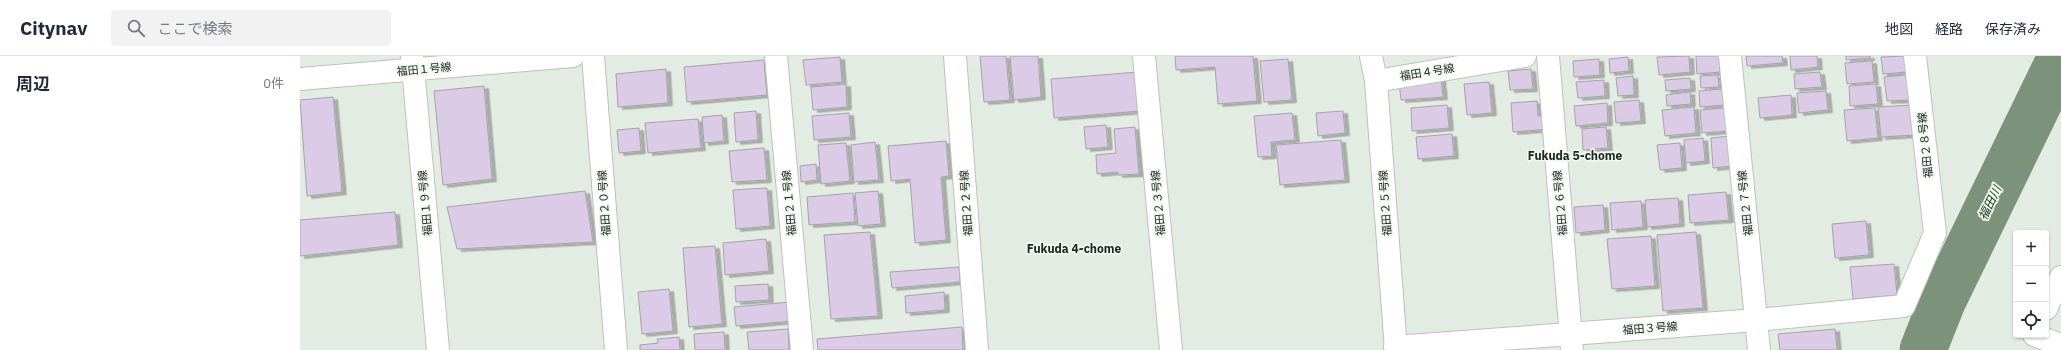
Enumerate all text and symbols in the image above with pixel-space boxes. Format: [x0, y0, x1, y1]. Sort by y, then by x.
search box [111, 10, 391, 46]
text: Citynav [20, 16, 87, 40]
icon: search [125, 17, 147, 39]
text: ここで検索 [157, 19, 232, 38]
text: 地図 [1885, 20, 1913, 38]
text: 経路 [1935, 20, 1963, 38]
text: 保存済み [1985, 20, 2041, 38]
street label: 福田１号線 [396, 60, 452, 78]
street label: 福田４号線 [1399, 61, 1455, 83]
text: 周辺 [16, 73, 50, 95]
text: 0件 [263, 75, 284, 92]
street label: 福田２８号線 [1915, 111, 1935, 179]
district label: Fukuda 5-chome [1528, 148, 1623, 163]
street label: 福田２７号線 [1735, 169, 1755, 237]
street label: 福田１９号線 [415, 170, 435, 236]
street label: 福田２０号線 [595, 170, 613, 236]
street label: 福田２１号線 [779, 170, 799, 236]
street label: 福田２２号線 [957, 170, 975, 236]
street label: 福田２３号線 [1148, 170, 1168, 236]
street label: 福田２５号線 [1376, 170, 1394, 236]
street label: 福田２６号線 [1550, 170, 1570, 236]
water label: 福田川 [1975, 182, 2005, 222]
map controls [2013, 230, 2049, 338]
button: + [2013, 230, 2049, 266]
district label: Fukuda 4-chome [1027, 241, 1122, 256]
button: − [2013, 266, 2049, 302]
button: locate [2013, 302, 2049, 338]
street label: 福田３号線 [1622, 319, 1678, 337]

